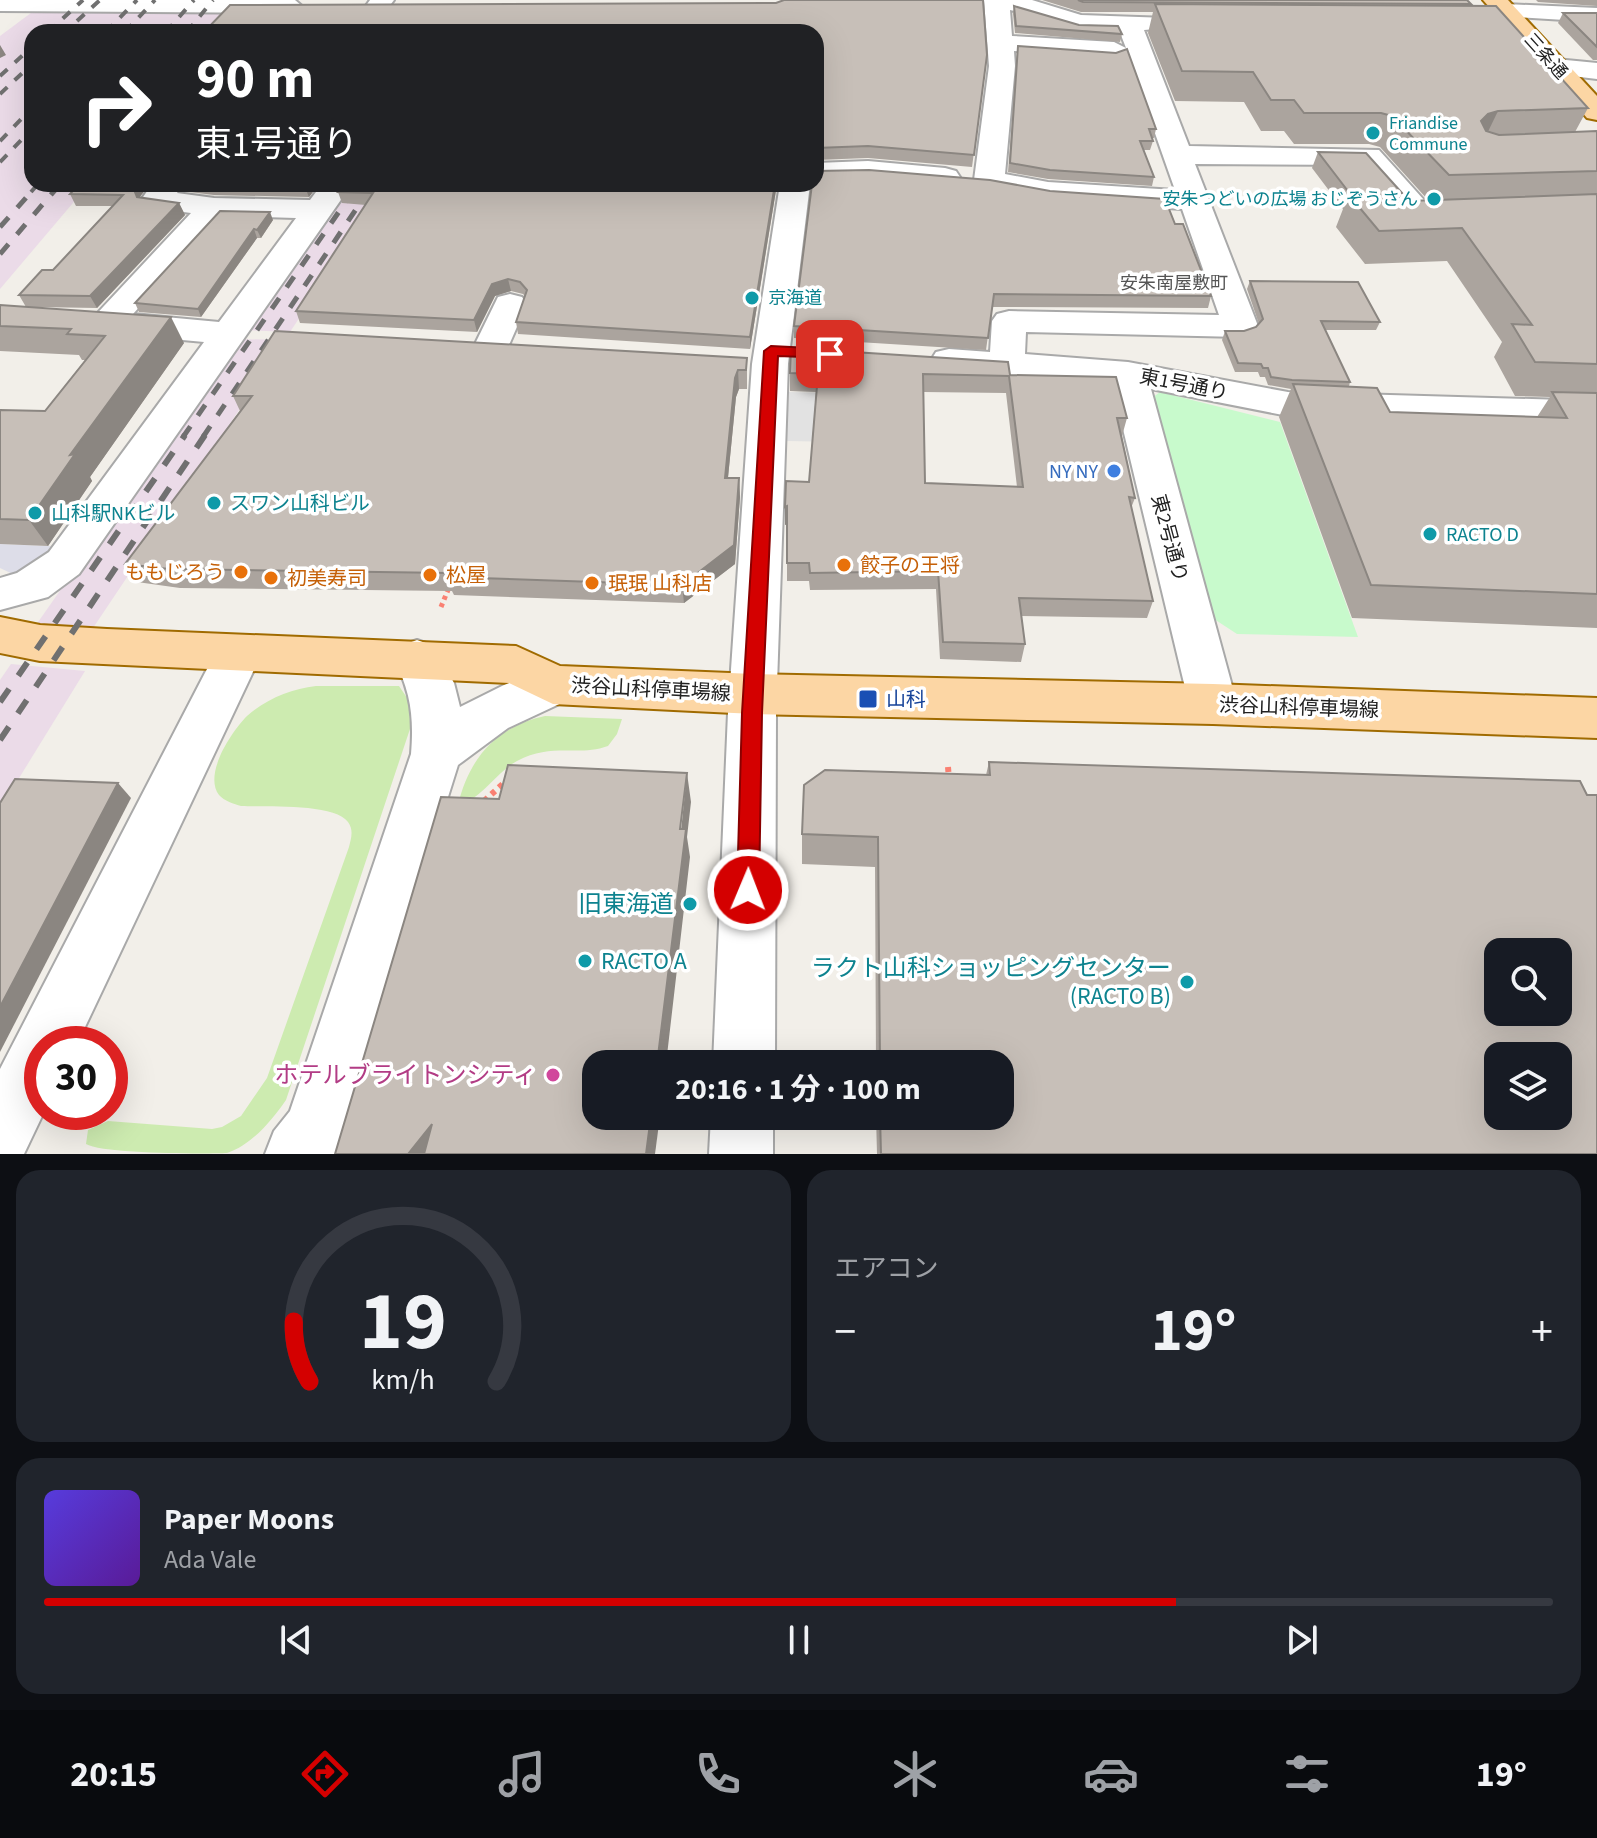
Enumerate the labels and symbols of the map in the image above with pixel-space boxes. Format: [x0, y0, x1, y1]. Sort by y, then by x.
street label: 三条通 [1518, 28, 1573, 85]
place label: Friandise Commune [1389, 111, 1468, 157]
marker: Friandise Commune [1364, 124, 1382, 142]
place label: 安朱つどいの広場 おじぞうさん [1162, 187, 1418, 212]
marker: 安朱つどいの広場 おじぞうさん [1425, 190, 1443, 208]
district label: 安朱南屋敷町 [1120, 271, 1228, 296]
place label: 京海道 [768, 286, 822, 311]
marker: 京海道 [743, 289, 761, 307]
pin [796, 320, 864, 388]
street label: 東1号通り [1137, 363, 1231, 407]
place label: NY NY [1049, 458, 1098, 486]
marker: NY NY [1105, 462, 1123, 480]
place label: スワン山科ビル [230, 490, 370, 518]
street label: 東2号通り [1144, 491, 1194, 585]
marker: スワン山科ビル [205, 494, 223, 512]
place label: 山科駅NKビル [51, 500, 176, 528]
marker: 山科駅NKビル [26, 504, 44, 522]
place label: RACTO D [1446, 521, 1519, 549]
marker: RACTO D [1421, 525, 1439, 543]
place label: 餃子の王将 [860, 552, 960, 580]
marker: 餃子の王将 [835, 556, 853, 574]
place label: ももじろう [125, 559, 225, 587]
place label: 松屋 [446, 562, 486, 590]
marker: ももじろう [232, 563, 250, 581]
place label: 初美寿司 [287, 565, 367, 593]
marker: 松屋 [421, 566, 439, 584]
marker: 初美寿司 [262, 569, 280, 587]
place label: 珉珉 山科店 [608, 570, 712, 598]
marker: 珉珉 山科店 [583, 574, 601, 592]
street label: 渋谷山科停車場線 [570, 672, 732, 708]
place label: 山科 [886, 686, 926, 714]
marker: 山科 [857, 688, 879, 710]
street label: 渋谷山科停車場線 [1219, 691, 1379, 725]
position arrow [706, 848, 790, 932]
place label: 旧東海道 [578, 887, 674, 922]
marker: 旧東海道 [681, 895, 699, 913]
place label: RACTO A [601, 944, 687, 979]
place label: ラクト山科ショッピングセンター (RACTO B) [811, 951, 1171, 1014]
marker: RACTO A [576, 952, 594, 970]
marker: ラクト山科ショッピングセンター (RACTO B) [1178, 973, 1196, 991]
speed limit sign: 30 [24, 1026, 128, 1130]
place label: ホテルブライトンシティ [274, 1058, 537, 1093]
marker: ホテルブライトンシティ [544, 1066, 562, 1084]

